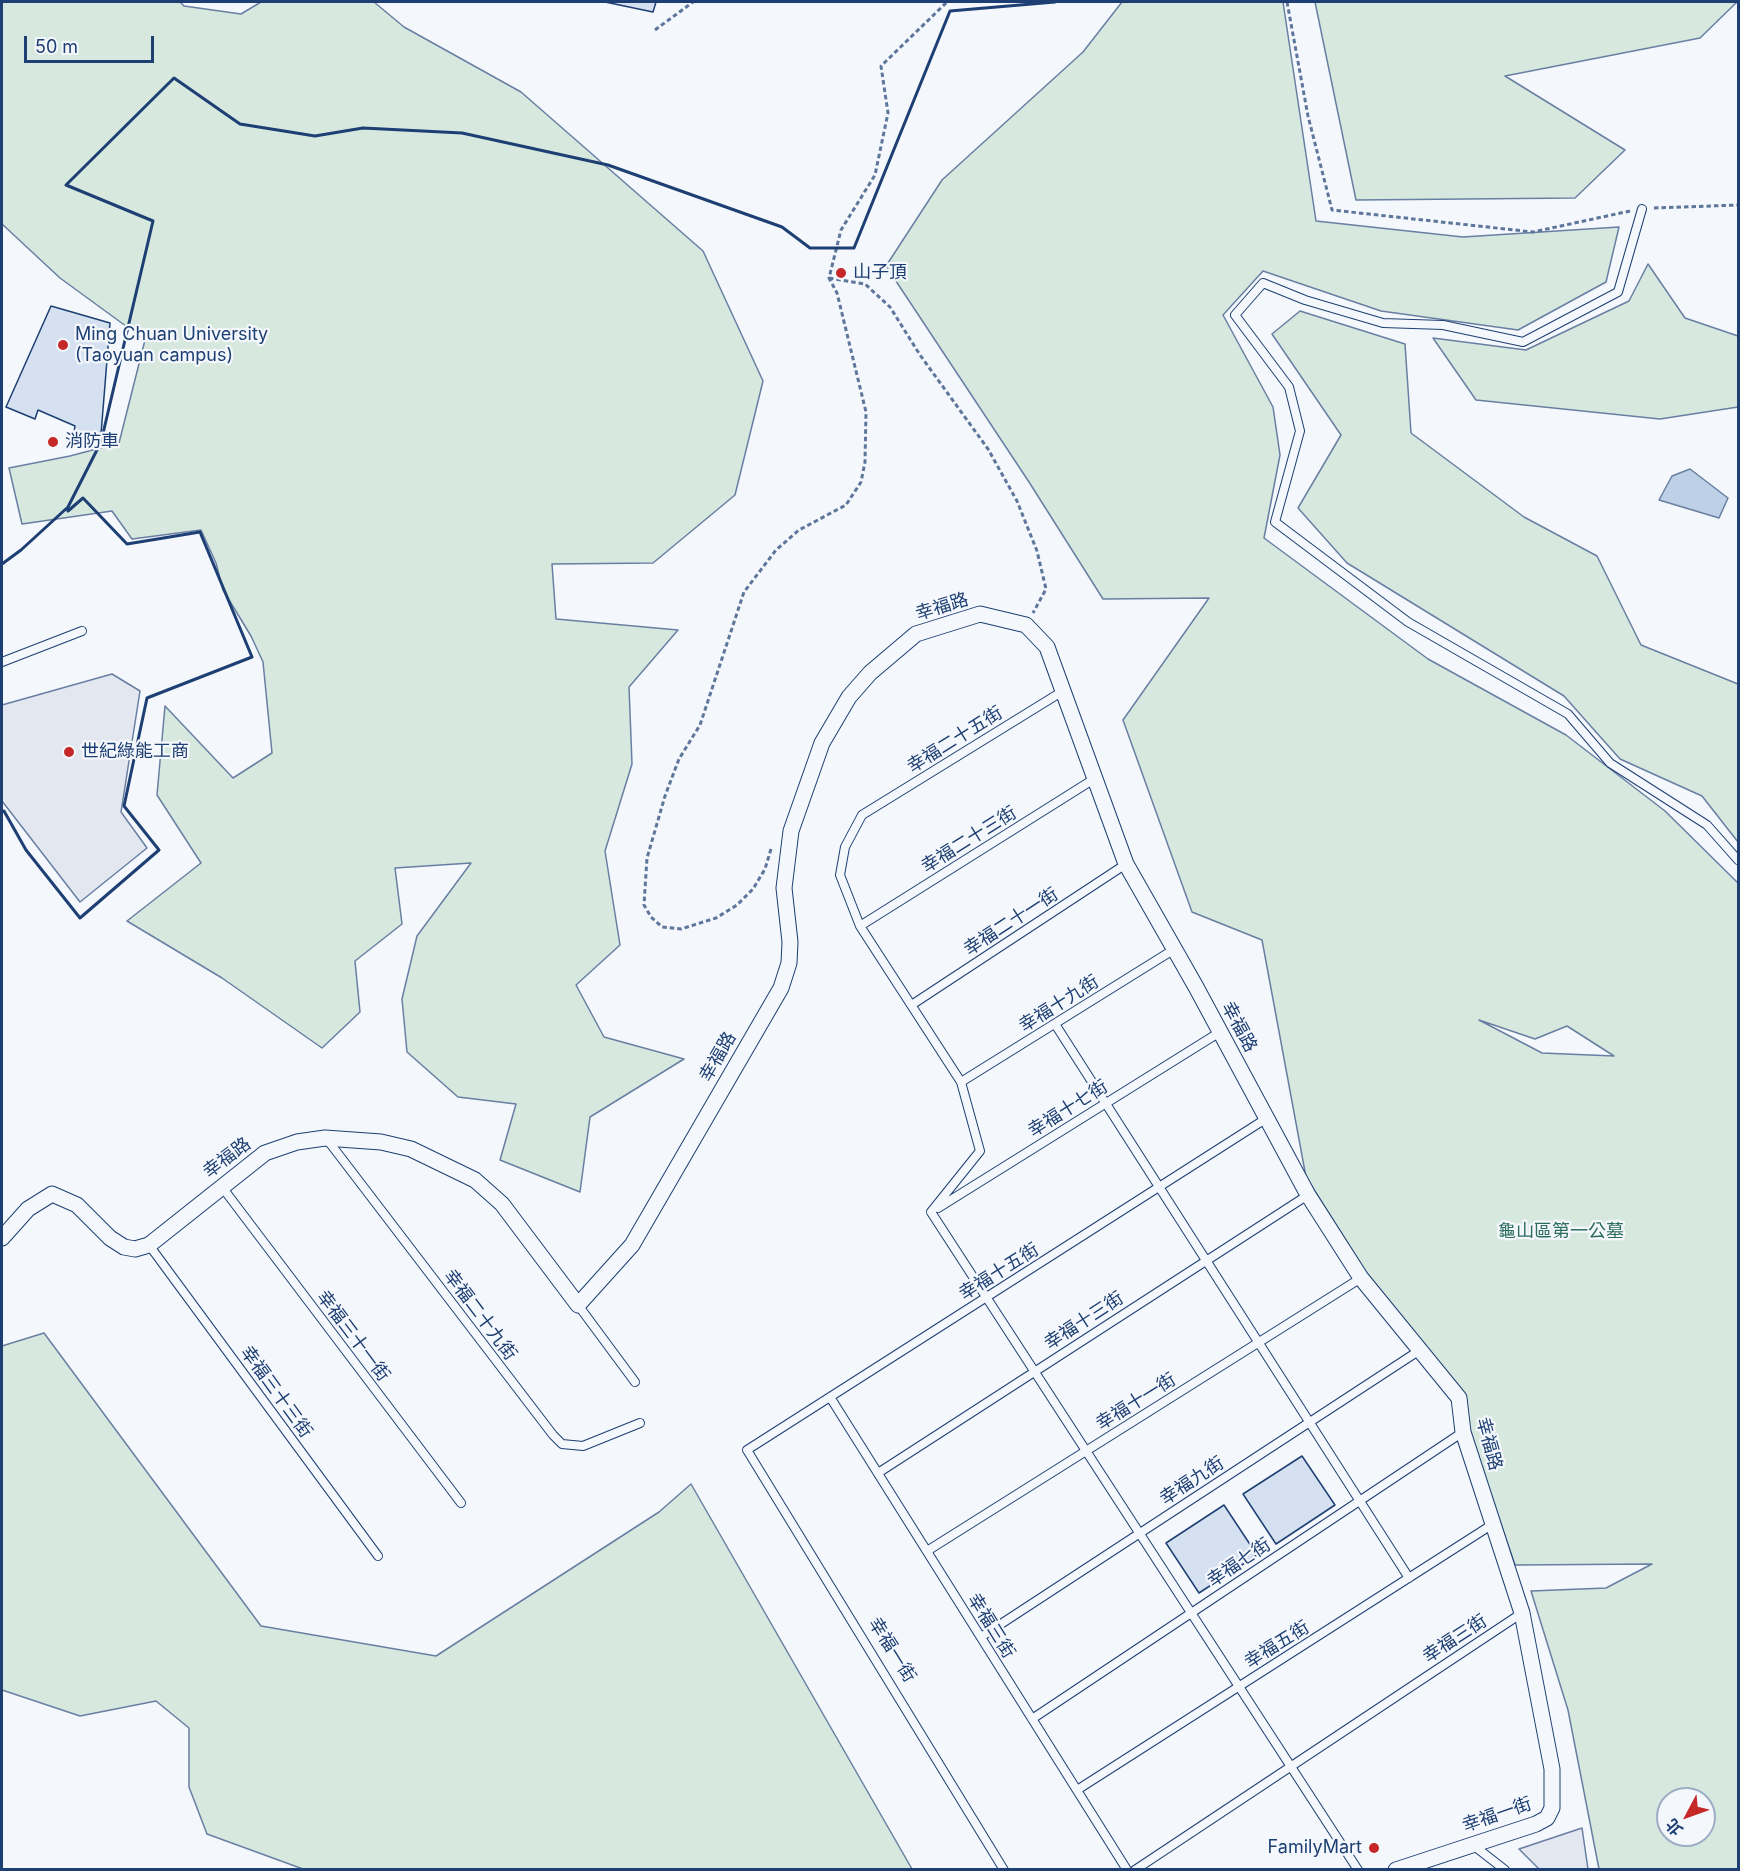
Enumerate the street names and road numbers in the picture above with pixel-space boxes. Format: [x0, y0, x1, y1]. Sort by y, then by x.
street label: 幸福路 [913, 589, 971, 625]
street label: 幸福二十五街 [903, 702, 1007, 778]
street label: 幸福二十三街 [917, 802, 1021, 878]
street label: 幸福二十一街 [960, 884, 1062, 960]
street label: 幸福十九街 [1015, 971, 1103, 1037]
street label: 幸福路 [1217, 998, 1261, 1056]
street label: 幸福路 [695, 1028, 741, 1086]
street label: 幸福十七街 [1024, 1076, 1112, 1142]
street label: 幸福路 [199, 1133, 255, 1183]
street label: 幸福十五街 [955, 1239, 1043, 1305]
street label: 幸福二十九街 [439, 1265, 521, 1365]
street label: 幸福三十一街 [312, 1286, 394, 1386]
street label: 幸福十三街 [1040, 1287, 1128, 1355]
street label: 幸福三十三街 [236, 1342, 316, 1442]
street label: 幸福十一街 [1092, 1369, 1180, 1435]
street label: 幸福路 [1472, 1415, 1506, 1473]
street label: 幸福九街 [1156, 1452, 1228, 1510]
street label: 幸福七街 [1203, 1534, 1275, 1592]
street label: 幸福三街 [963, 1590, 1019, 1662]
street label: 幸福三街 [1419, 1610, 1491, 1668]
street label: 幸福一街 [864, 1614, 920, 1686]
street label: 幸福五街 [1241, 1617, 1313, 1673]
street label: 幸福一街 [1459, 1793, 1535, 1837]

